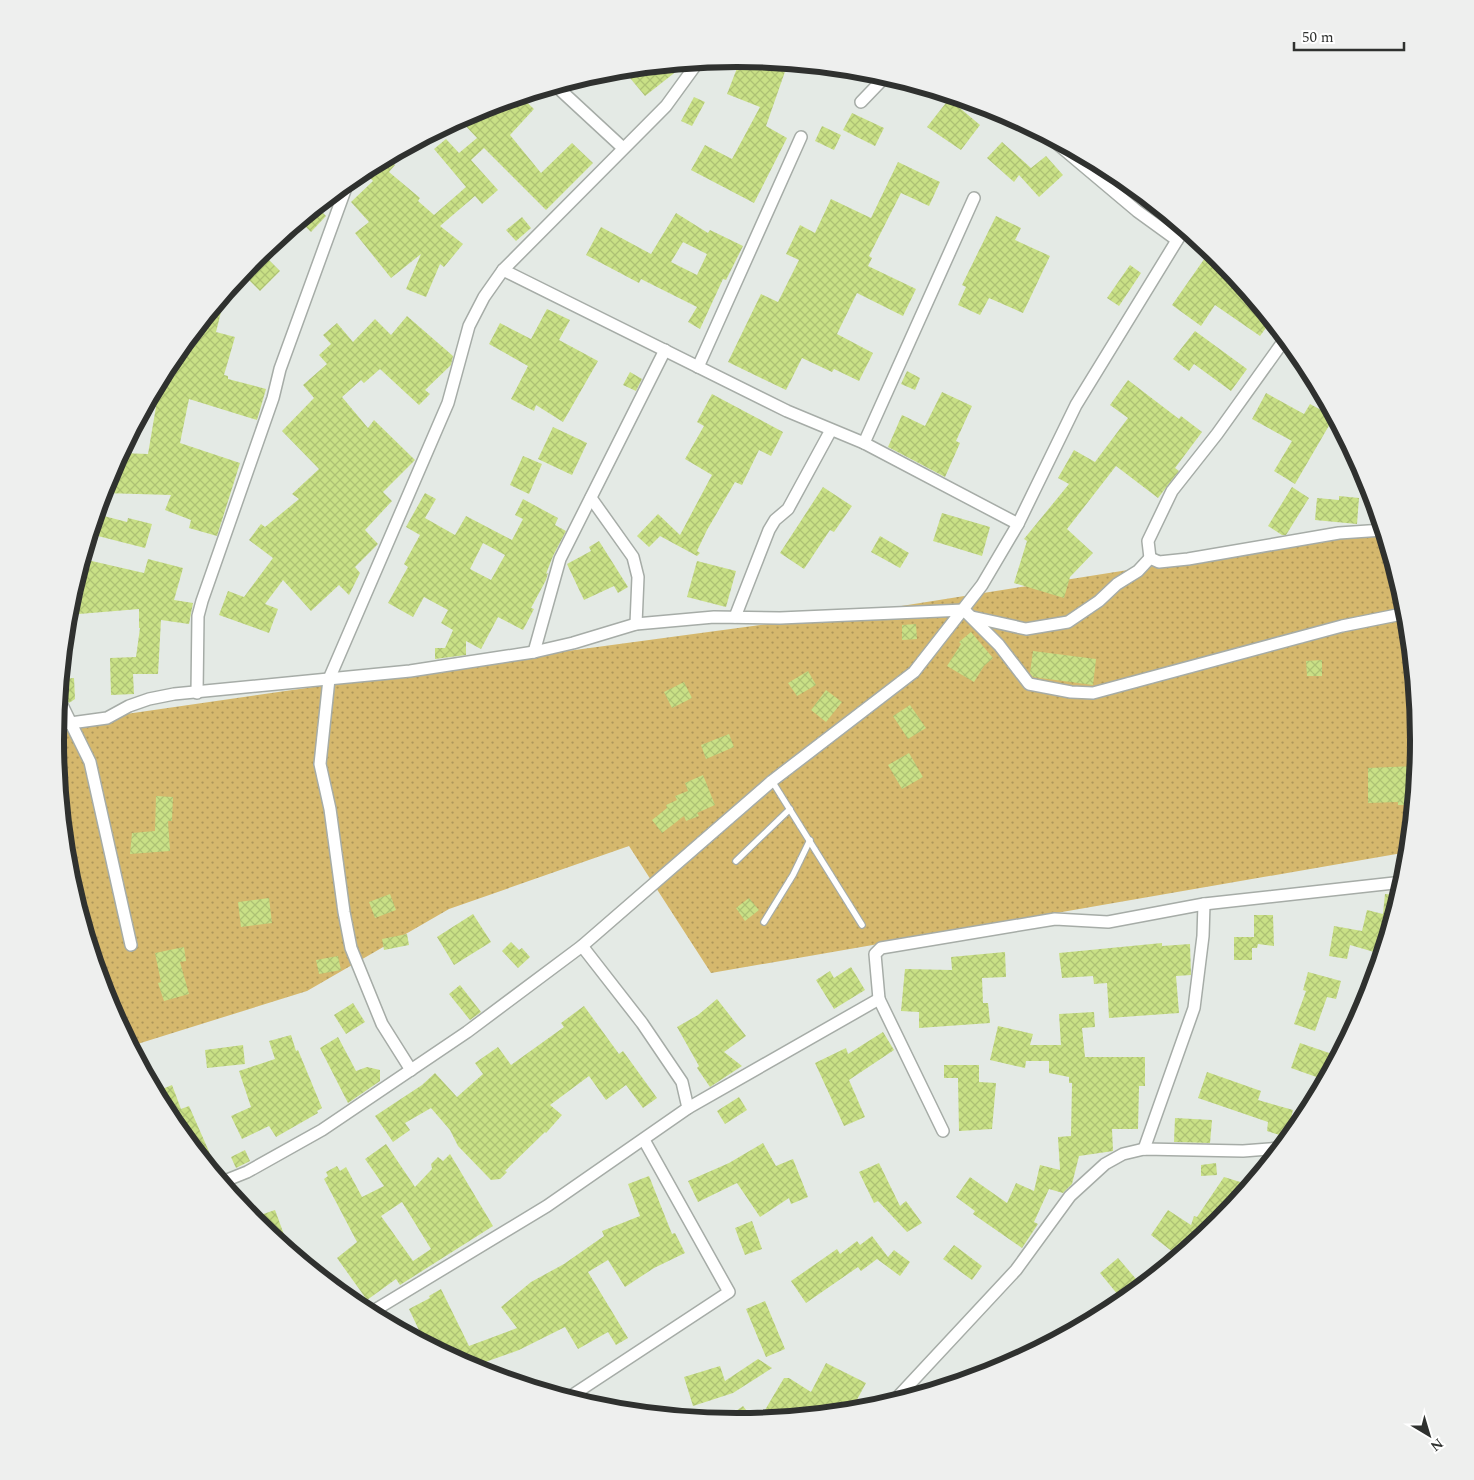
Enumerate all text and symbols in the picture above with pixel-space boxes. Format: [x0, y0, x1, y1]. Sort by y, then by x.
scale bar [1294, 20, 1404, 52]
text: 50 m [1302, 26, 1334, 49]
north arrow [1404, 1410, 1454, 1460]
text: N [1426, 1433, 1448, 1457]

